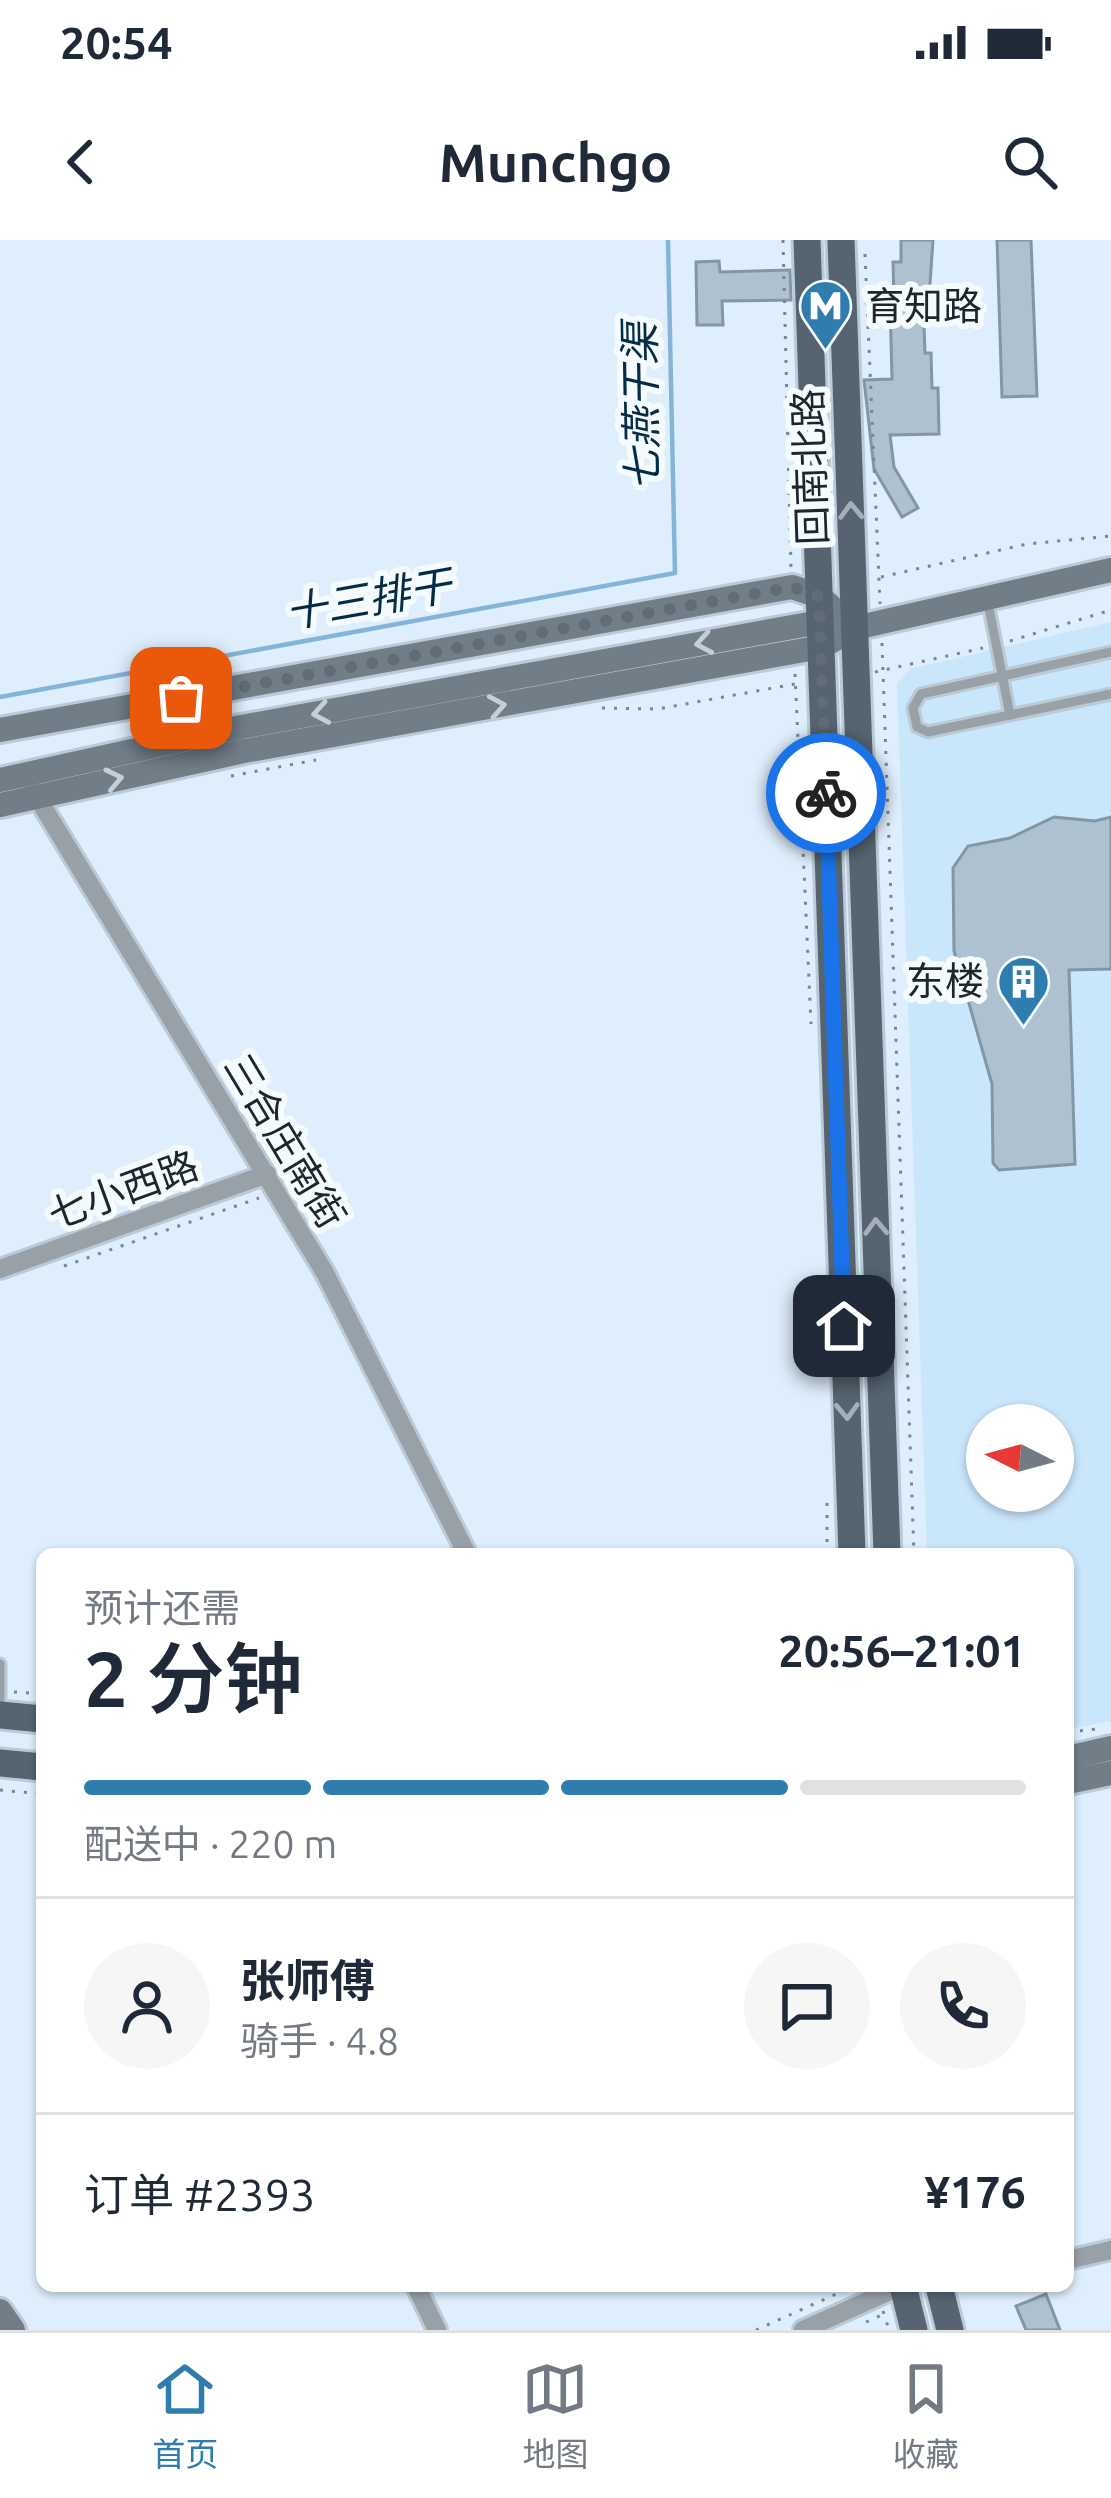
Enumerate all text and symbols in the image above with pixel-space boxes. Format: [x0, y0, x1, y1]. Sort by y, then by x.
text: 20:54 [60, 17, 173, 68]
icon: back [48, 129, 114, 195]
icon: search [997, 129, 1063, 195]
text: Munchgo [439, 132, 672, 192]
metro station icon: 育知路 [798, 278, 854, 352]
place label: 育知路 [865, 284, 982, 327]
water label: 七燕干渠 [615, 317, 665, 491]
street label: 回南北路 [785, 388, 834, 546]
one-way arrow [838, 501, 864, 520]
water label: 十三排干 [281, 560, 459, 636]
one-way arrow [695, 629, 715, 655]
pin [130, 647, 232, 749]
icon: bag [148, 665, 214, 731]
one-way arrow [487, 694, 507, 719]
one-way arrow [311, 699, 331, 725]
courier [766, 733, 886, 853]
icon: bike [793, 760, 859, 826]
one-way arrow [103, 767, 123, 792]
building icon: 东楼 [995, 953, 1051, 1027]
place label: 东楼 [906, 959, 984, 1002]
street label: 三合庄南街 [217, 1046, 354, 1235]
street label: 七小西路 [42, 1143, 203, 1236]
one-way arrow [863, 1217, 889, 1236]
pin [793, 1275, 895, 1377]
icon: home [811, 1293, 877, 1359]
one-way arrow [834, 1402, 860, 1421]
north arrow [966, 1404, 1074, 1512]
map controls [966, 1404, 1074, 1512]
text: 预计还需 [84, 1586, 240, 1629]
text: 20:56–21:01 [778, 1625, 1026, 1676]
text: 2 分钟 [84, 1634, 302, 1722]
text: 配送中 · 220 m [84, 1822, 337, 1865]
button: person [84, 1943, 210, 2069]
button: chat [744, 1943, 870, 2069]
button: phone [900, 1943, 1026, 2069]
text: 张师傅 [240, 1955, 375, 2006]
text: 骑手 · 4.8 [240, 2019, 399, 2062]
text: ¥176 [924, 2166, 1026, 2217]
text: 订单 #2393 [84, 2169, 315, 2220]
tab: 首页 [152, 2356, 218, 2476]
tab: 地图 [522, 2356, 588, 2476]
tab: 收藏 [893, 2356, 959, 2476]

